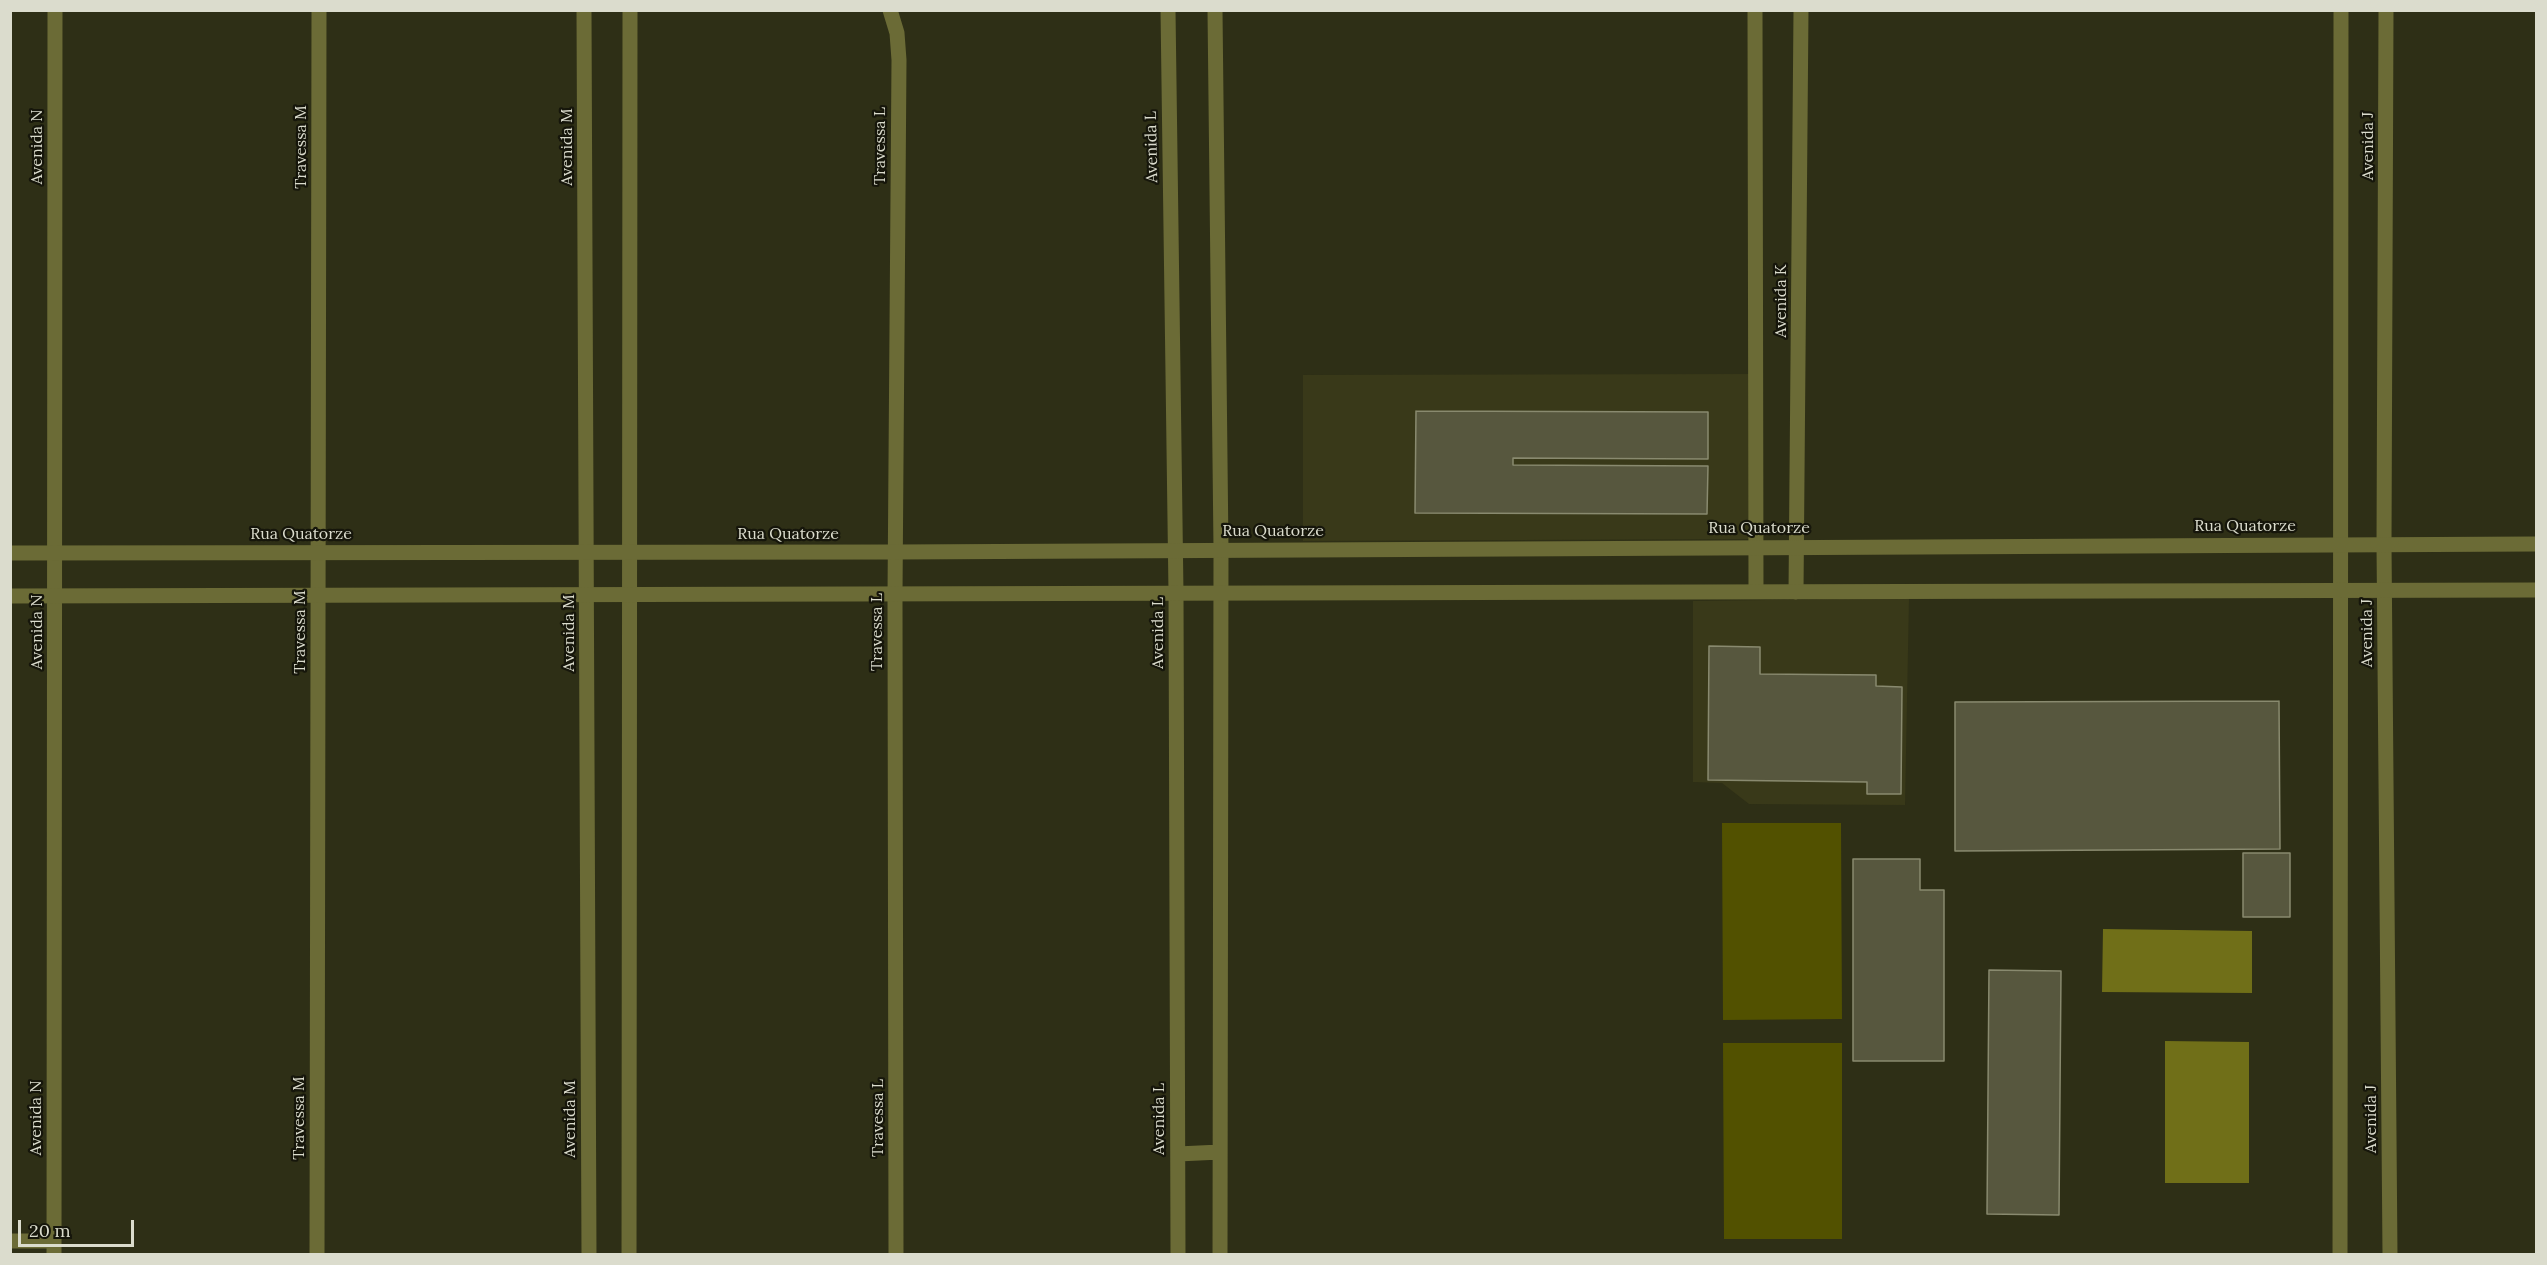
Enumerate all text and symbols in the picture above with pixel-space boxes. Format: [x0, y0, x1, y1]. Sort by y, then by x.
street label: Travessa M [291, 105, 311, 189]
street label: Travessa L [870, 107, 890, 185]
street label: Avenida M [557, 108, 577, 186]
street label: Avenida N [27, 110, 47, 184]
street label: Avenida L [1142, 111, 1162, 183]
street label: Avenida J [2358, 112, 2378, 180]
street label: Avenida K [1771, 264, 1791, 338]
street label: Rua Quatorze [2194, 516, 2296, 536]
street label: Rua Quatorze [1708, 518, 1810, 538]
street label: Rua Quatorze [1222, 521, 1324, 541]
street label: Rua Quatorze [250, 524, 352, 544]
street label: Rua Quatorze [737, 524, 839, 544]
street label: Travessa M [290, 590, 310, 674]
street label: Travessa L [867, 593, 887, 671]
street label: Avenida M [559, 594, 579, 672]
street label: Avenida N [27, 595, 47, 669]
street label: Avenida L [1148, 597, 1168, 669]
street label: Avenida J [2357, 599, 2377, 667]
street label: Travessa M [289, 1076, 309, 1160]
street label: Travessa L [868, 1079, 888, 1157]
street label: Avenida M [560, 1080, 580, 1158]
street label: Avenida N [26, 1081, 46, 1155]
street label: Avenida L [1149, 1083, 1169, 1155]
street label: Avenida J [2361, 1085, 2381, 1153]
scale bar [21, 1208, 136, 1246]
text: 20 m [29, 1219, 71, 1242]

